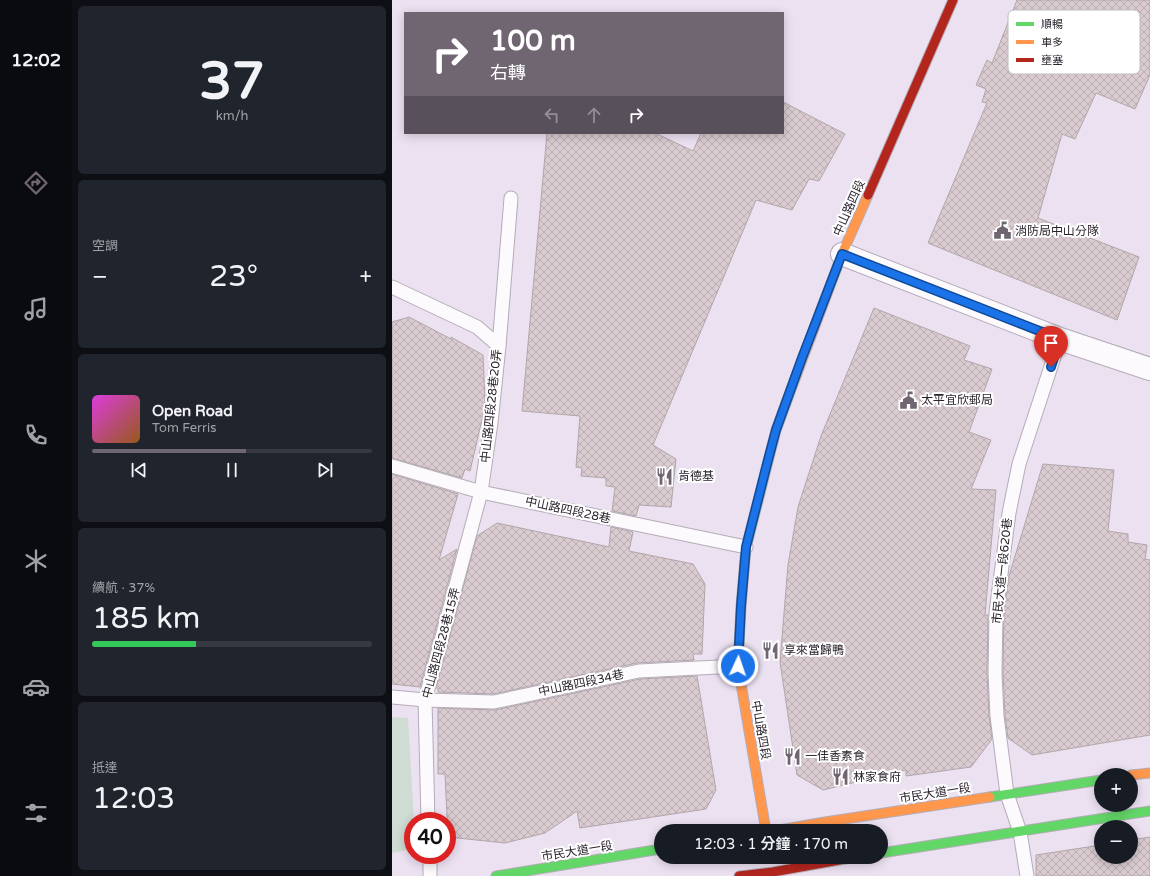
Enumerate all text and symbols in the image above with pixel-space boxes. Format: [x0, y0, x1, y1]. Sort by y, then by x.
legend [1008, 10, 1140, 74]
text: 順暢 [1041, 18, 1063, 31]
text: 100 m [490, 24, 576, 58]
icon: right [424, 28, 476, 80]
text: 車多 [1041, 36, 1063, 49]
text: 12:02 [11, 49, 61, 71]
text: 37 [199, 50, 265, 113]
text: 壅塞 [1041, 54, 1063, 67]
text: 右轉 [490, 62, 526, 84]
icon: left [541, 104, 563, 126]
icon: ahead [583, 104, 605, 126]
icon: right [625, 104, 647, 126]
text: km/h [216, 108, 248, 124]
icon: directions [22, 169, 50, 197]
street label: 中山路四段 [830, 178, 868, 238]
public building icon: 消防局中山分隊 [992, 221, 1012, 241]
place label: 消防局中山分隊 [1015, 224, 1099, 238]
text: 空調 [92, 238, 118, 254]
text: 23° [209, 258, 258, 295]
text: − [92, 264, 108, 290]
text: + [360, 264, 372, 290]
icon: music [22, 295, 50, 323]
pin [1034, 326, 1068, 367]
icon: arrive [1040, 332, 1062, 354]
street label: 中山路四段28巷20弄 [478, 349, 504, 463]
public building icon: 太平宜欣郵局 [898, 390, 918, 410]
place label: 太平宜欣郵局 [921, 393, 993, 407]
text: Open Road [152, 402, 233, 420]
text: Tom Ferris [152, 420, 216, 436]
icon: phone [22, 421, 50, 449]
icon: previous [128, 459, 150, 481]
icon: pause [221, 459, 243, 481]
icon: next [314, 459, 336, 481]
restaurant icon: 肯德基 [655, 466, 675, 486]
place label: 肯德基 [678, 469, 714, 483]
street label: 中山路四段28巷 [524, 494, 612, 526]
street label: 市民大道一段620巷 [989, 517, 1015, 625]
icon: climate [22, 547, 50, 575]
text: 續航 · 37% [92, 580, 155, 596]
street label: 中山路四段28巷15弄 [419, 586, 463, 700]
text: 185 km [92, 600, 200, 637]
restaurant icon: 享來當歸鴨 [761, 640, 781, 660]
place label: 享來當歸鴨 [784, 643, 844, 657]
position arrow [717, 645, 759, 687]
street label: 中山路四段34巷 [537, 667, 625, 699]
icon: car [22, 673, 50, 701]
street label: 中山路四段 [749, 699, 773, 761]
restaurant icon: 一佳香素食 [782, 746, 802, 766]
place label: 一佳香素食 [805, 749, 865, 763]
text: 抵達 [92, 760, 118, 776]
restaurant icon: 林家食府 [830, 767, 850, 787]
map controls [1094, 768, 1138, 864]
button: + [1094, 768, 1138, 812]
place label: 林家食府 [853, 770, 901, 784]
text: 12:03 [92, 780, 175, 817]
street label: 市民大道一段 [898, 780, 972, 806]
icon: filters [22, 799, 50, 827]
speed limit sign: 40 [404, 812, 456, 864]
button: − [1094, 820, 1138, 864]
text: 12:03 · 1 分鐘 · 170 m [694, 835, 848, 853]
street label: 市民大道一段 [540, 838, 614, 864]

